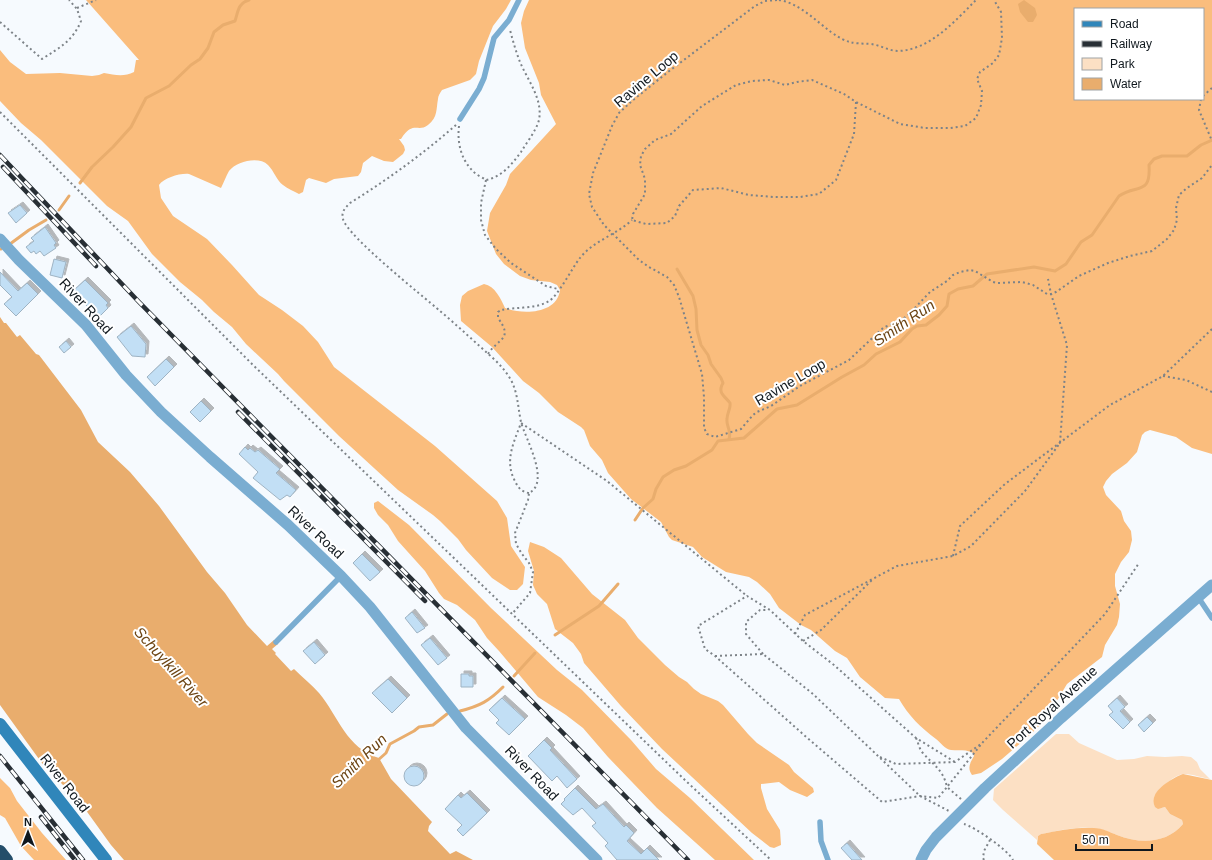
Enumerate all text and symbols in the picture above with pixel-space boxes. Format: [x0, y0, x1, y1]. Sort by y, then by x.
legend [1074, 8, 1204, 100]
text: Road [1110, 17, 1139, 31]
text: Railway [1110, 37, 1152, 51]
street label: Ravine Loop [611, 47, 681, 110]
text: Park [1110, 57, 1136, 71]
text: Water [1110, 77, 1142, 91]
street label: River Road [56, 275, 116, 337]
water label: Smith Run [870, 296, 938, 349]
street label: Ravine Loop [752, 355, 828, 409]
street label: River Road [285, 502, 347, 562]
water label: Schuylkill River [131, 623, 212, 711]
street label: Port Royal Avenue [1004, 662, 1100, 752]
water label: Smith Run [328, 730, 390, 791]
street label: River Road [502, 742, 562, 804]
street label: River Road [37, 750, 93, 816]
north arrow [8, 812, 48, 852]
text: N [24, 816, 32, 828]
scale bar [1076, 826, 1152, 852]
text: 50 m [1082, 833, 1109, 847]

